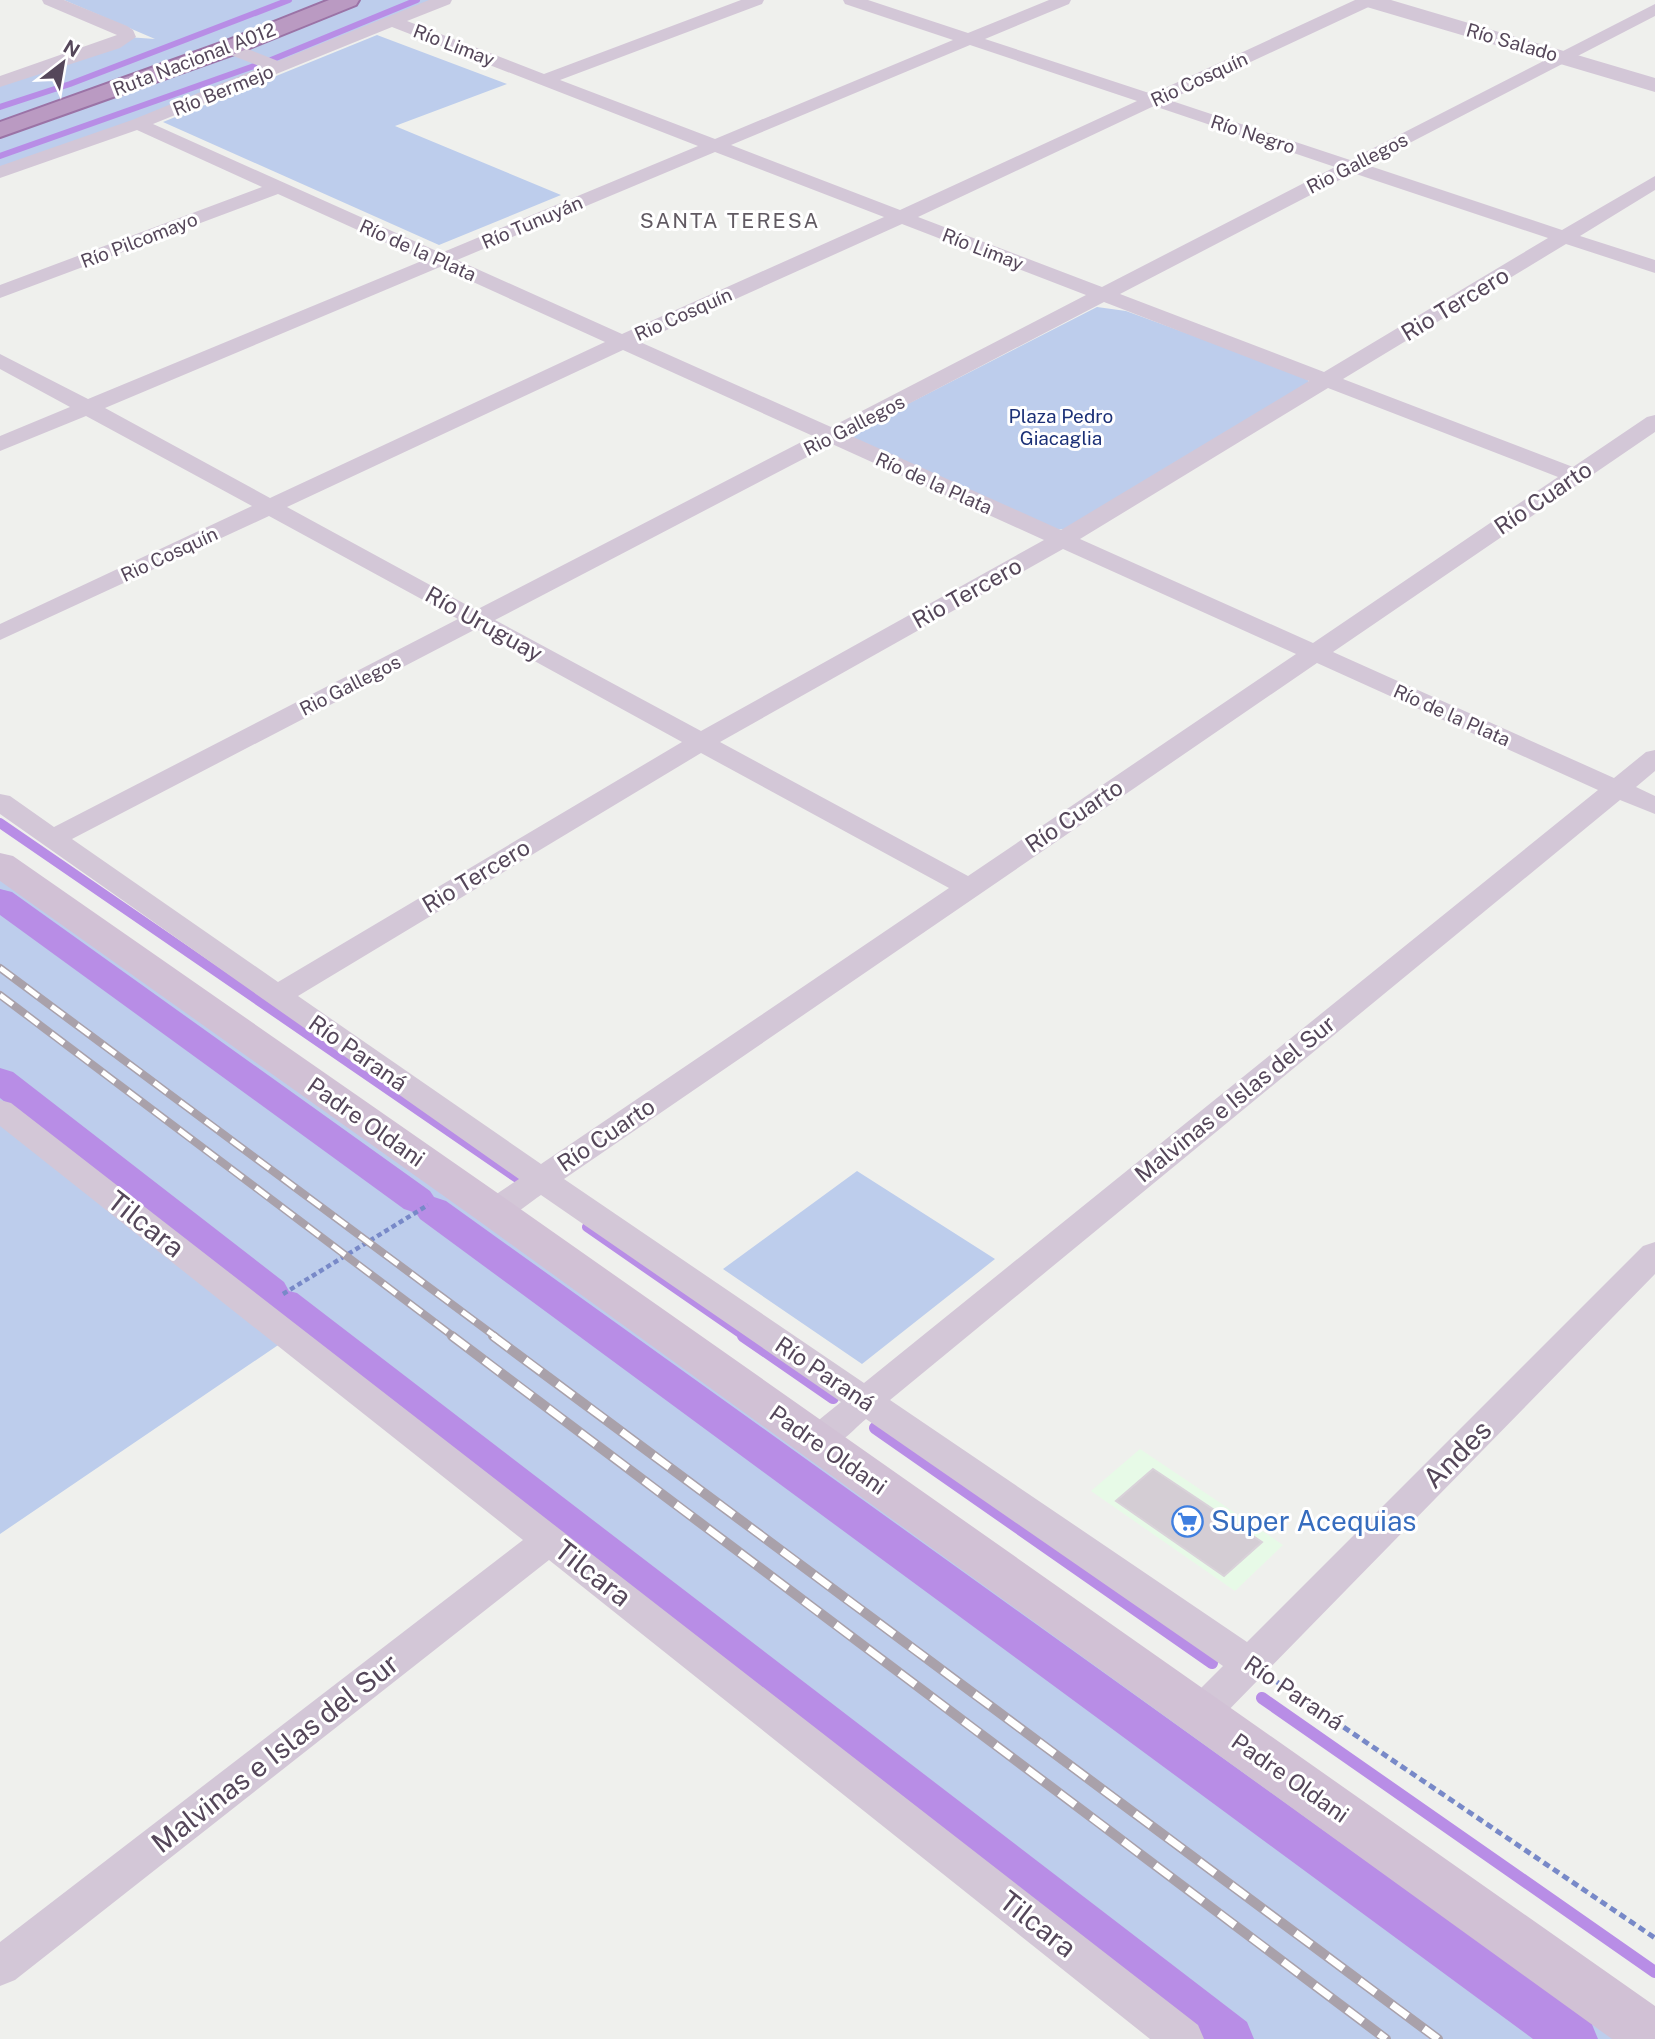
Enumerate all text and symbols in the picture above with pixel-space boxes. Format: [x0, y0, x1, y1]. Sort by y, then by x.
street label: Ruta Nacional A012 [110, 18, 278, 100]
street label: Río Salado [1464, 18, 1560, 66]
street label: Río Limay [410, 19, 498, 71]
north arrow [28, 28, 98, 98]
text: N [60, 35, 84, 62]
street label: Rio Cosquín [1147, 47, 1251, 111]
street label: Río Bermejo [170, 60, 276, 120]
street label: Río Negro [1208, 110, 1298, 158]
street label: Rio Gallegos [1303, 128, 1411, 198]
street label: Río Tunuyán [478, 191, 586, 253]
street label: Río Pilcomayo [78, 208, 200, 272]
district label: SANTA TERESA [640, 208, 820, 233]
street label: Río de la Plata [356, 214, 480, 286]
street label: Río Limay [939, 223, 1027, 275]
street label: Rio Tercero [1396, 261, 1513, 346]
street label: Rio Cosquín [631, 283, 735, 345]
street label: Rio Gallegos [800, 390, 908, 460]
park label: Plaza Pedro Giacaglia [1009, 405, 1113, 449]
street label: Río de la Plata [872, 447, 996, 519]
street label: Río Cuarto [1489, 455, 1597, 540]
street label: Rio Cosquín [117, 522, 221, 586]
street label: Rio Tercero [907, 551, 1026, 634]
street label: Río Uruguay [421, 580, 548, 667]
street label: Rio Gallegos [296, 650, 404, 720]
street label: Río de la Plata [1390, 679, 1514, 751]
street label: Río Cuarto [1020, 773, 1128, 858]
street label: Rio Tercero [417, 833, 534, 918]
street label: Río Paraná [304, 1009, 413, 1096]
street label: Malvinas e Islas del Sur [1129, 1010, 1340, 1188]
street label: Padre Oldani [303, 1071, 430, 1172]
street label: Río Cuarto [552, 1092, 660, 1177]
street label: Tilcara [101, 1184, 191, 1264]
street label: Río Paraná [771, 1331, 880, 1417]
street label: Padre Oldani [765, 1399, 892, 1500]
street label: Andes [1416, 1413, 1498, 1495]
supermarket icon: Super Acequias [1171, 1504, 1205, 1538]
place label: Super Acequias [1211, 1504, 1417, 1537]
street label: Tilcara [548, 1533, 638, 1613]
street label: Malvinas e Islas del Sur [145, 1646, 405, 1859]
street label: Río Paraná [1240, 1650, 1349, 1736]
street label: Padre Oldani [1227, 1727, 1354, 1828]
street label: Tilcara [993, 1884, 1083, 1964]

